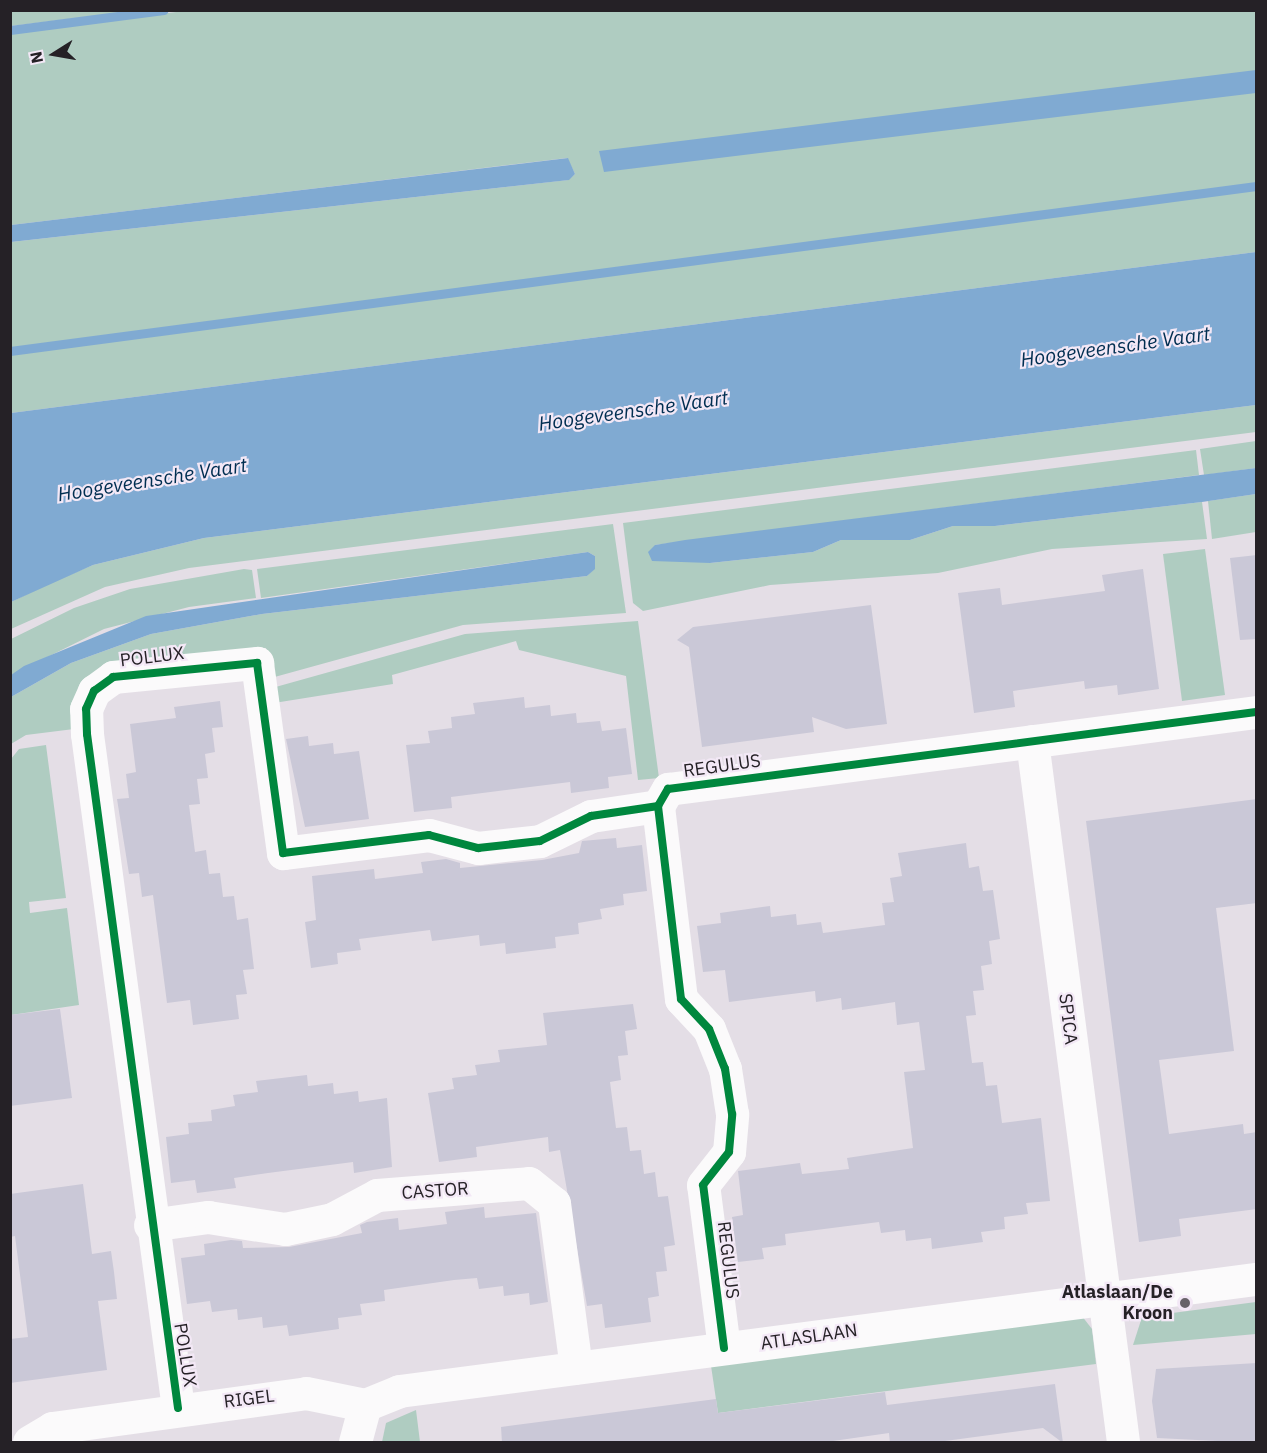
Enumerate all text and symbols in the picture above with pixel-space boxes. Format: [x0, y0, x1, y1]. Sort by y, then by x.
north arrow [24, 24, 84, 84]
text: N [25, 50, 47, 65]
water label: Hoogeveensche Vaart [1019, 321, 1211, 371]
water label: Hoogeveensche Vaart [537, 385, 729, 435]
water label: Hoogeveensche Vaart [56, 452, 248, 506]
street label: POLLUX [119, 642, 185, 672]
street label: REGULUS [682, 750, 762, 782]
street label: SPICA [1054, 992, 1082, 1046]
street label: CASTOR [401, 1178, 469, 1204]
street label: REGULUS [713, 1220, 743, 1300]
place label: Atlaslaan/De Kroon [1062, 1282, 1173, 1324]
marker: Atlaslaan/De Kroon [1178, 1296, 1192, 1310]
street label: ATLASLAAN [759, 1320, 859, 1354]
street label: POLLUX [169, 1321, 201, 1389]
street label: RIGEL [223, 1385, 275, 1413]

